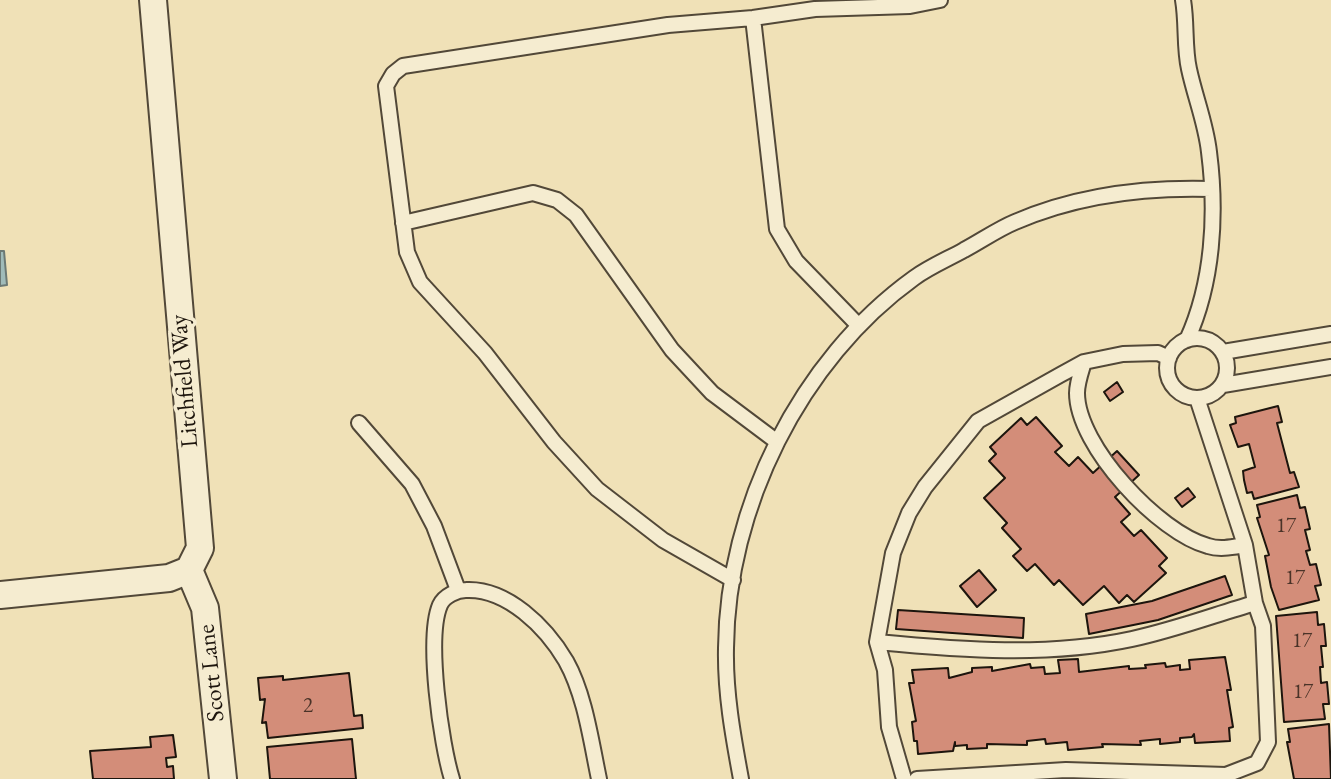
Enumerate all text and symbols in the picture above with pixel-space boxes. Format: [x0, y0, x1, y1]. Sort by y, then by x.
street label: Litchfield Way [165, 313, 205, 449]
house number: 17 [1276, 513, 1296, 539]
house number: 17 [1285, 565, 1305, 591]
street label: Scott Lane [193, 623, 231, 723]
house number: 17 [1292, 628, 1312, 654]
house number: 17 [1293, 679, 1313, 705]
house number: 2 [303, 693, 313, 719]

